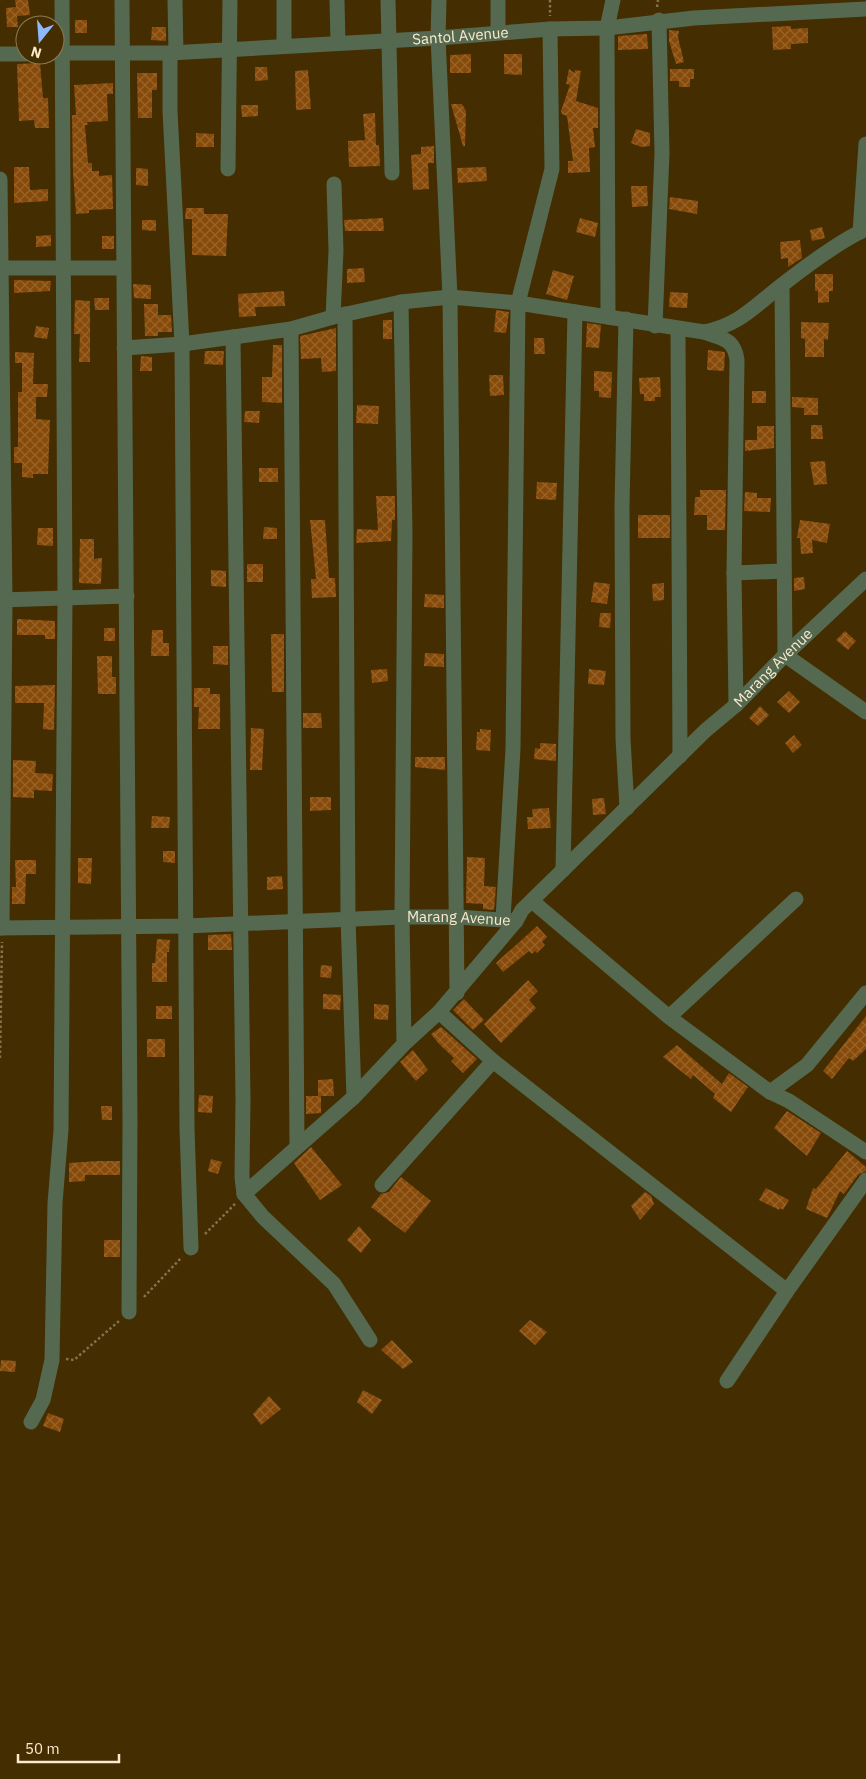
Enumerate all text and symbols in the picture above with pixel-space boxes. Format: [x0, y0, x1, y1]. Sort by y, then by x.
north arrow [15, 15, 65, 65]
street label: Santol Avenue [412, 22, 509, 48]
text: N [29, 42, 44, 63]
street label: Marang Avenue [729, 624, 816, 711]
street label: Marang Avenue [407, 907, 511, 930]
scale bar [18, 1732, 119, 1764]
text: 50 m [25, 1739, 60, 1758]

